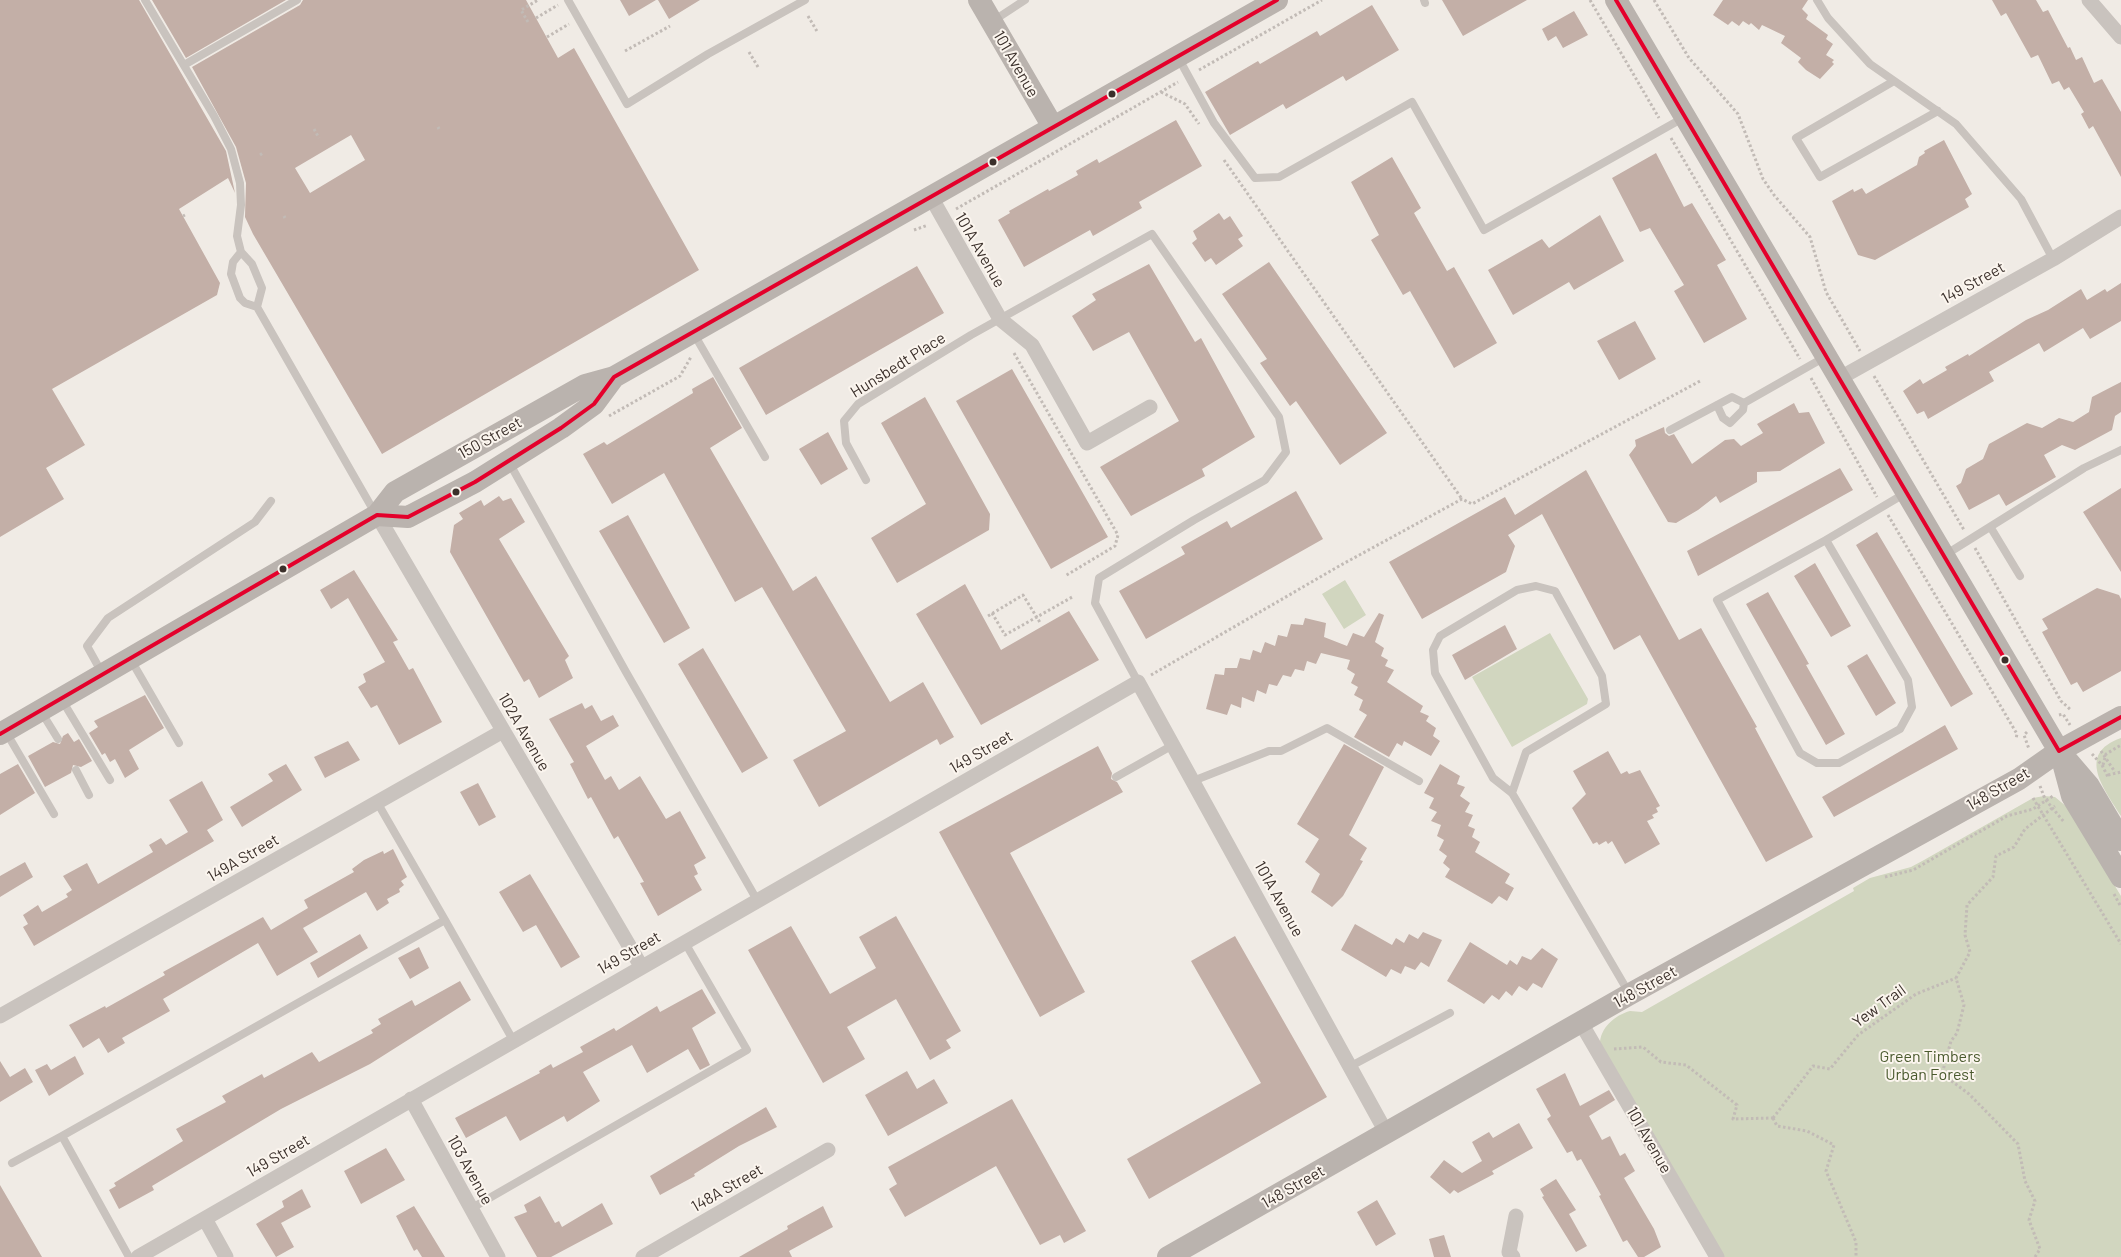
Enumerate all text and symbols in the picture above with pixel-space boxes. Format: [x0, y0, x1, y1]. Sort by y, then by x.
street label: 101 Avenue [989, 27, 1043, 101]
unlabelled marker [1107, 89, 1117, 99]
unlabelled marker [988, 157, 998, 167]
street label: 101A Avenue [951, 209, 1009, 291]
street label: 149 Street [1938, 258, 2008, 308]
street label: Hunsbedt Place [847, 328, 949, 402]
street label: 150 Street [455, 413, 525, 463]
unlabelled marker [451, 487, 461, 497]
unlabelled marker [278, 564, 288, 574]
unlabelled marker [2000, 655, 2010, 665]
street label: 102A Avenue [494, 690, 554, 774]
street label: 149 Street [946, 726, 1016, 778]
street label: 148 Street [1963, 763, 2033, 815]
street label: 149A Street [204, 830, 282, 886]
street label: 101A Avenue [1250, 858, 1308, 940]
street label: 149 Street [594, 927, 664, 979]
street label: 148 Street [1610, 962, 1680, 1012]
street label: Yew Trail [1849, 980, 1909, 1032]
park label: Green Timbers Urban Forest [1879, 1047, 1981, 1085]
street label: 101 Avenue [1622, 1103, 1676, 1177]
street label: 149 Street [243, 1130, 313, 1182]
street label: 103 Avenue [443, 1132, 497, 1208]
street label: 148A Street [688, 1160, 766, 1216]
street label: 148 Street [1258, 1161, 1328, 1213]

